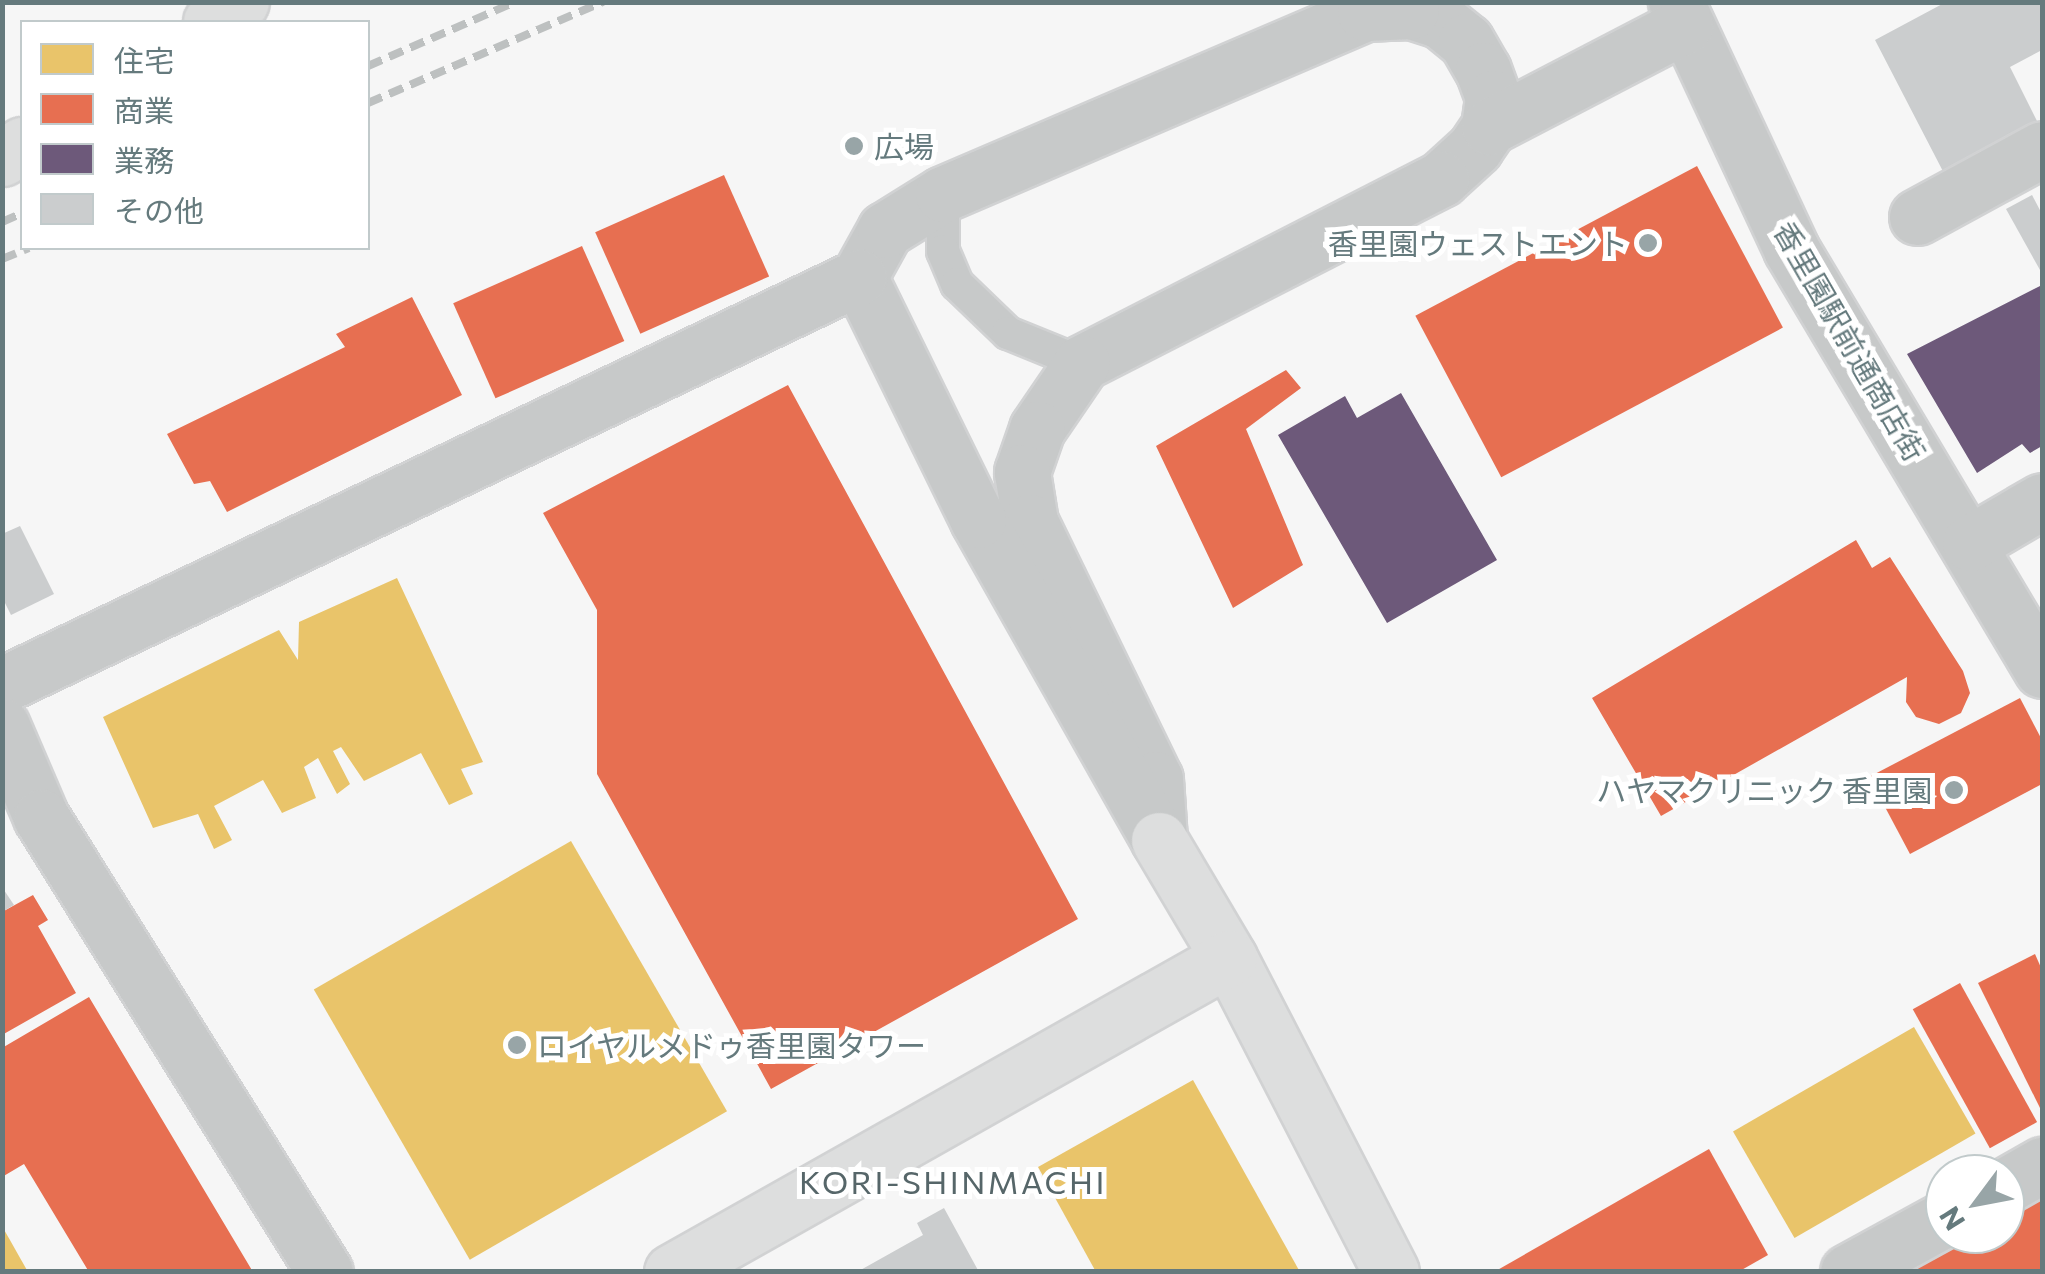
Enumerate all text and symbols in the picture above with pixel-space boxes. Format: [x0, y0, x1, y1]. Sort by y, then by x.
legend [20, 20, 370, 250]
text: 住宅 [114, 41, 174, 78]
text: 商業 [114, 91, 174, 128]
place label: 広場 [874, 128, 934, 164]
marker: 広場 [843, 135, 865, 157]
text: 業務 [114, 141, 174, 178]
text: その他 [114, 191, 204, 228]
street label: 香里園駅前通商店街 [1767, 215, 1933, 467]
place label: 香里園ウェストエント [1328, 225, 1628, 261]
marker: 香里園ウェストエント [1637, 232, 1659, 254]
place label: ハヤマクリニック 香里園 [1596, 772, 1932, 808]
marker: ハヤマクリニック 香里園 [1941, 777, 1967, 803]
place label: ロイヤルメドゥ香里園タワー [537, 1027, 927, 1063]
marker: ロイヤルメドゥ香里園タワー [506, 1034, 528, 1056]
north arrow [1925, 1154, 2025, 1254]
district label: KORI-SHINMACHI [799, 1162, 1107, 1200]
text: N [1931, 1201, 1971, 1237]

